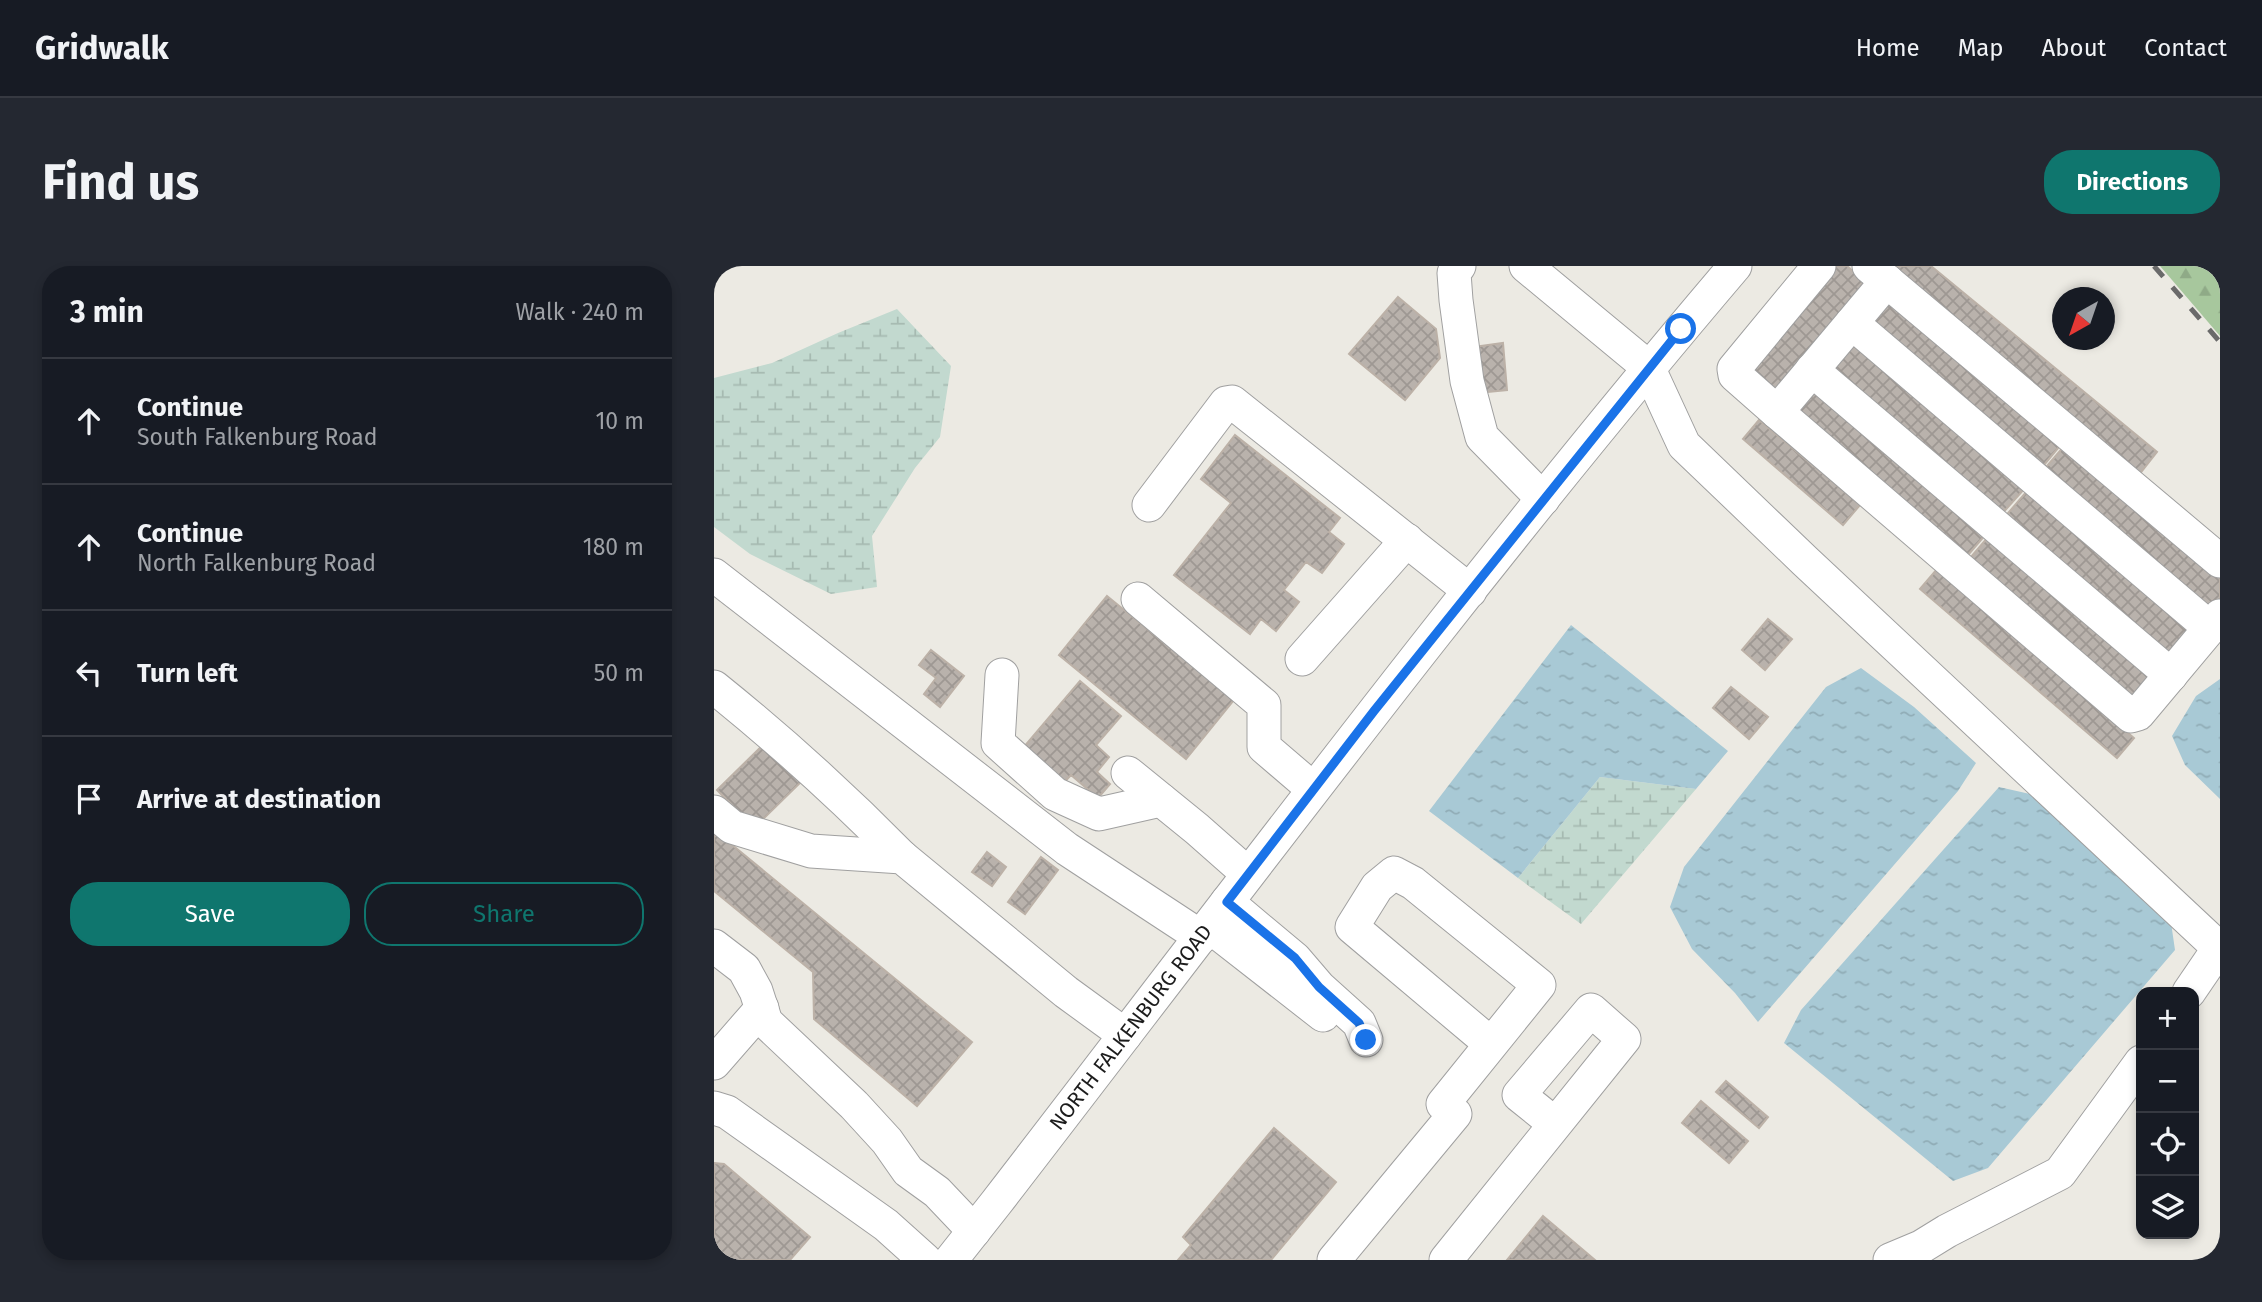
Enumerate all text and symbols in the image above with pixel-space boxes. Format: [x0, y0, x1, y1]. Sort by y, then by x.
text: Gridwalk [35, 28, 169, 68]
text: Home [1856, 34, 1920, 62]
text: Map [1958, 34, 2004, 62]
text: About [2042, 34, 2106, 62]
text: Contact [2144, 34, 2227, 62]
button: Directions [2044, 150, 2220, 214]
text: Find us [42, 153, 199, 212]
north arrow [2052, 287, 2115, 350]
text: 3 min [70, 294, 144, 330]
text: Walk · 240 m [516, 298, 644, 326]
route start [1665, 313, 1696, 344]
text: Continue [137, 392, 243, 423]
icon: ahead [70, 402, 108, 440]
text: 10 m [595, 407, 644, 435]
text: South Falkenburg Road [137, 423, 377, 451]
text: Continue [137, 518, 243, 549]
icon: ahead [70, 528, 108, 566]
text: 180 m [583, 533, 644, 561]
text: North Falkenburg Road [137, 549, 376, 577]
icon: left [70, 654, 108, 692]
text: Turn left [137, 658, 238, 689]
text: 50 m [594, 659, 644, 687]
icon: arrive [70, 780, 108, 818]
text: Arrive at destination [137, 784, 381, 815]
button: Save [70, 882, 350, 946]
button: Share [364, 882, 644, 946]
street label: NORTH FALKENBURG ROAD [1044, 919, 1218, 1135]
map controls [2136, 987, 2199, 1239]
button: + [2136, 987, 2199, 1050]
route end [1350, 1024, 1381, 1055]
button: − [2136, 1050, 2199, 1113]
button: locate [2136, 1113, 2199, 1176]
button: layers [2136, 1176, 2199, 1239]

